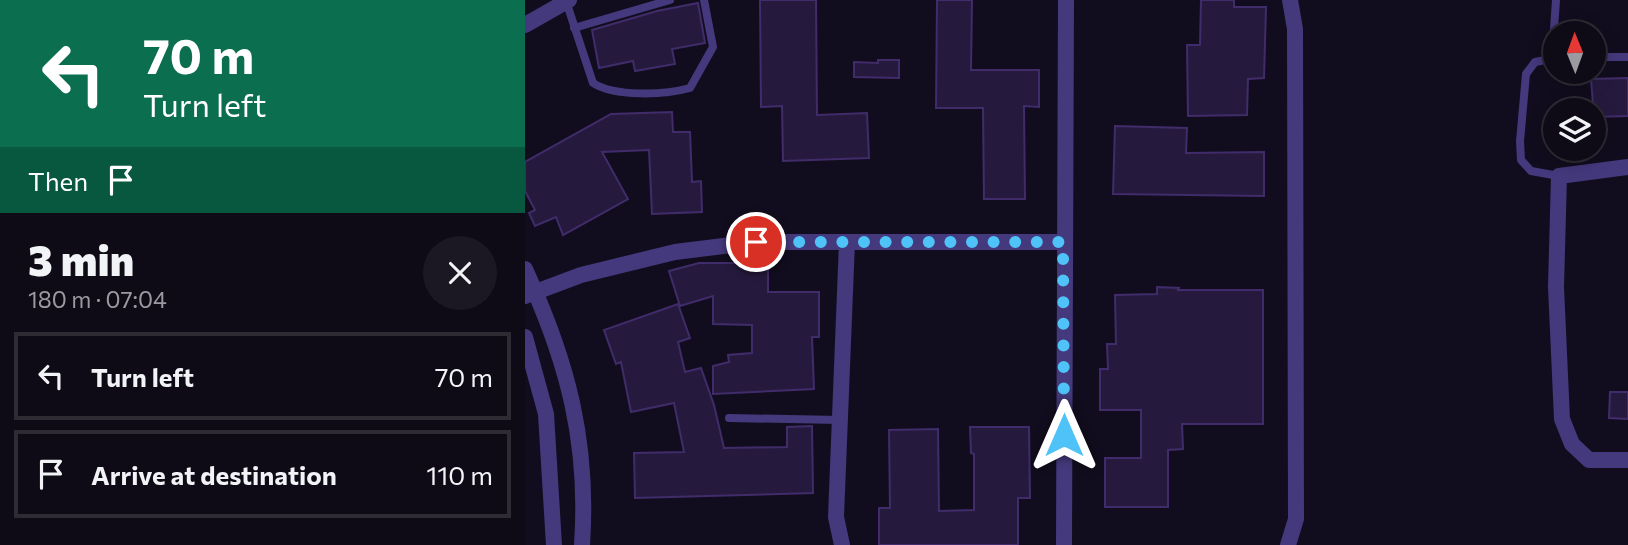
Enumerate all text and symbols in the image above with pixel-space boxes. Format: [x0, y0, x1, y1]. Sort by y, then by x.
north arrow [1543, 21, 1607, 84]
map controls [1543, 21, 1606, 161]
text: 70 m [143, 24, 254, 84]
icon: left [28, 28, 119, 119]
text: Turn left [143, 84, 267, 124]
button: layers [1543, 98, 1606, 161]
icon: arrive [102, 161, 140, 199]
text: Then [28, 165, 88, 196]
pin [726, 212, 786, 272]
icon: arrive [737, 223, 775, 261]
text: 3 min [28, 233, 134, 285]
button: close [423, 236, 497, 310]
text: 180 m · 07:04 [28, 285, 167, 313]
icon: left [32, 357, 70, 395]
text: Turn left [91, 361, 194, 392]
text: 70 m [435, 361, 493, 392]
position arrow [1027, 398, 1101, 472]
icon: arrive [32, 455, 70, 493]
text: Arrive at destination [91, 459, 337, 490]
text: 110 m [426, 459, 493, 490]

